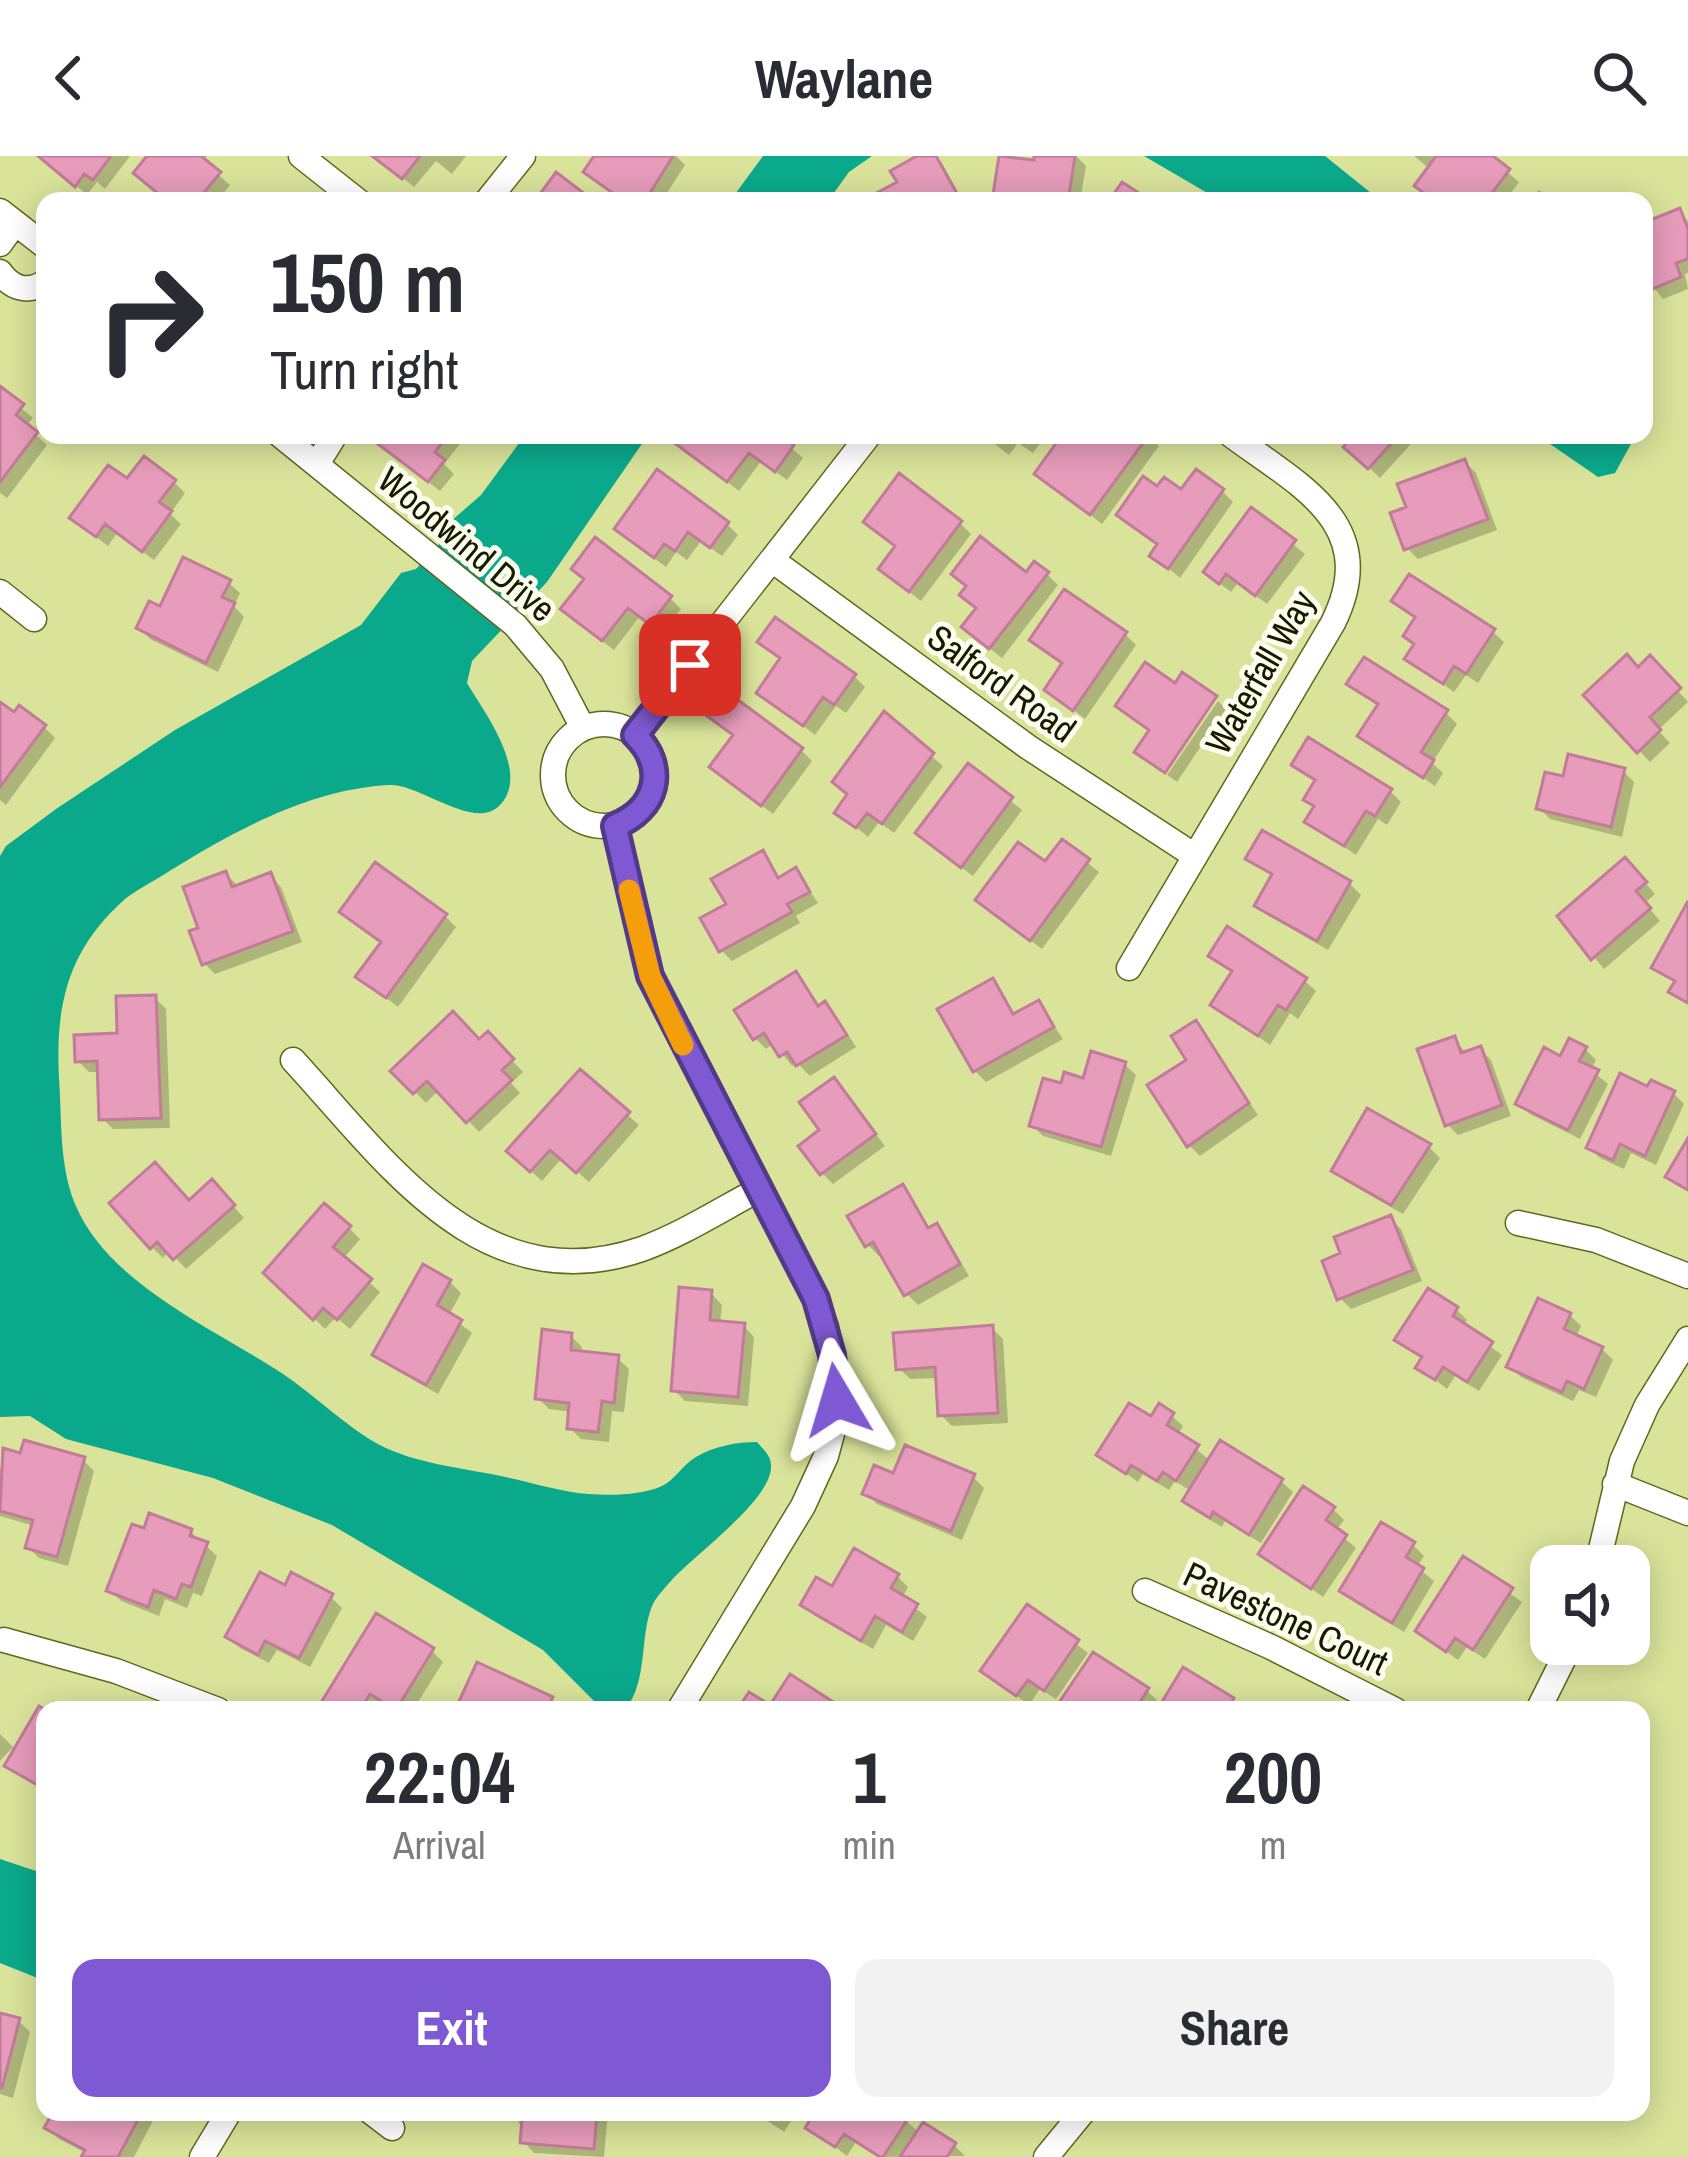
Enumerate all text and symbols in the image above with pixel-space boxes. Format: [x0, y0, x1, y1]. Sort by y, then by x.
text: Waylane [755, 42, 933, 115]
icon: back [36, 45, 102, 111]
icon: search [1586, 45, 1652, 111]
text: 150 m [270, 225, 465, 338]
icon: right [72, 240, 228, 396]
text: Turn right [270, 333, 458, 406]
street label: Woodwind Drive [368, 456, 566, 632]
street label: Waterfall Way [1194, 581, 1326, 763]
street label: Salford Road [918, 613, 1086, 753]
pin [639, 614, 741, 716]
icon: arrive [657, 632, 723, 698]
position arrow [774, 1337, 900, 1463]
map controls [1530, 1545, 1650, 1665]
button: sound [1530, 1545, 1650, 1665]
street label: Pavestone Court [1176, 1550, 1396, 1686]
text: 22:04 [364, 1728, 515, 1825]
text: 1 [853, 1728, 886, 1825]
text: 200 [1224, 1728, 1322, 1825]
text: Arrival [393, 1819, 485, 1871]
text: min [843, 1819, 896, 1871]
text: m [1260, 1819, 1286, 1871]
button: Exit [72, 1959, 831, 2097]
button: Share [855, 1959, 1614, 2097]

